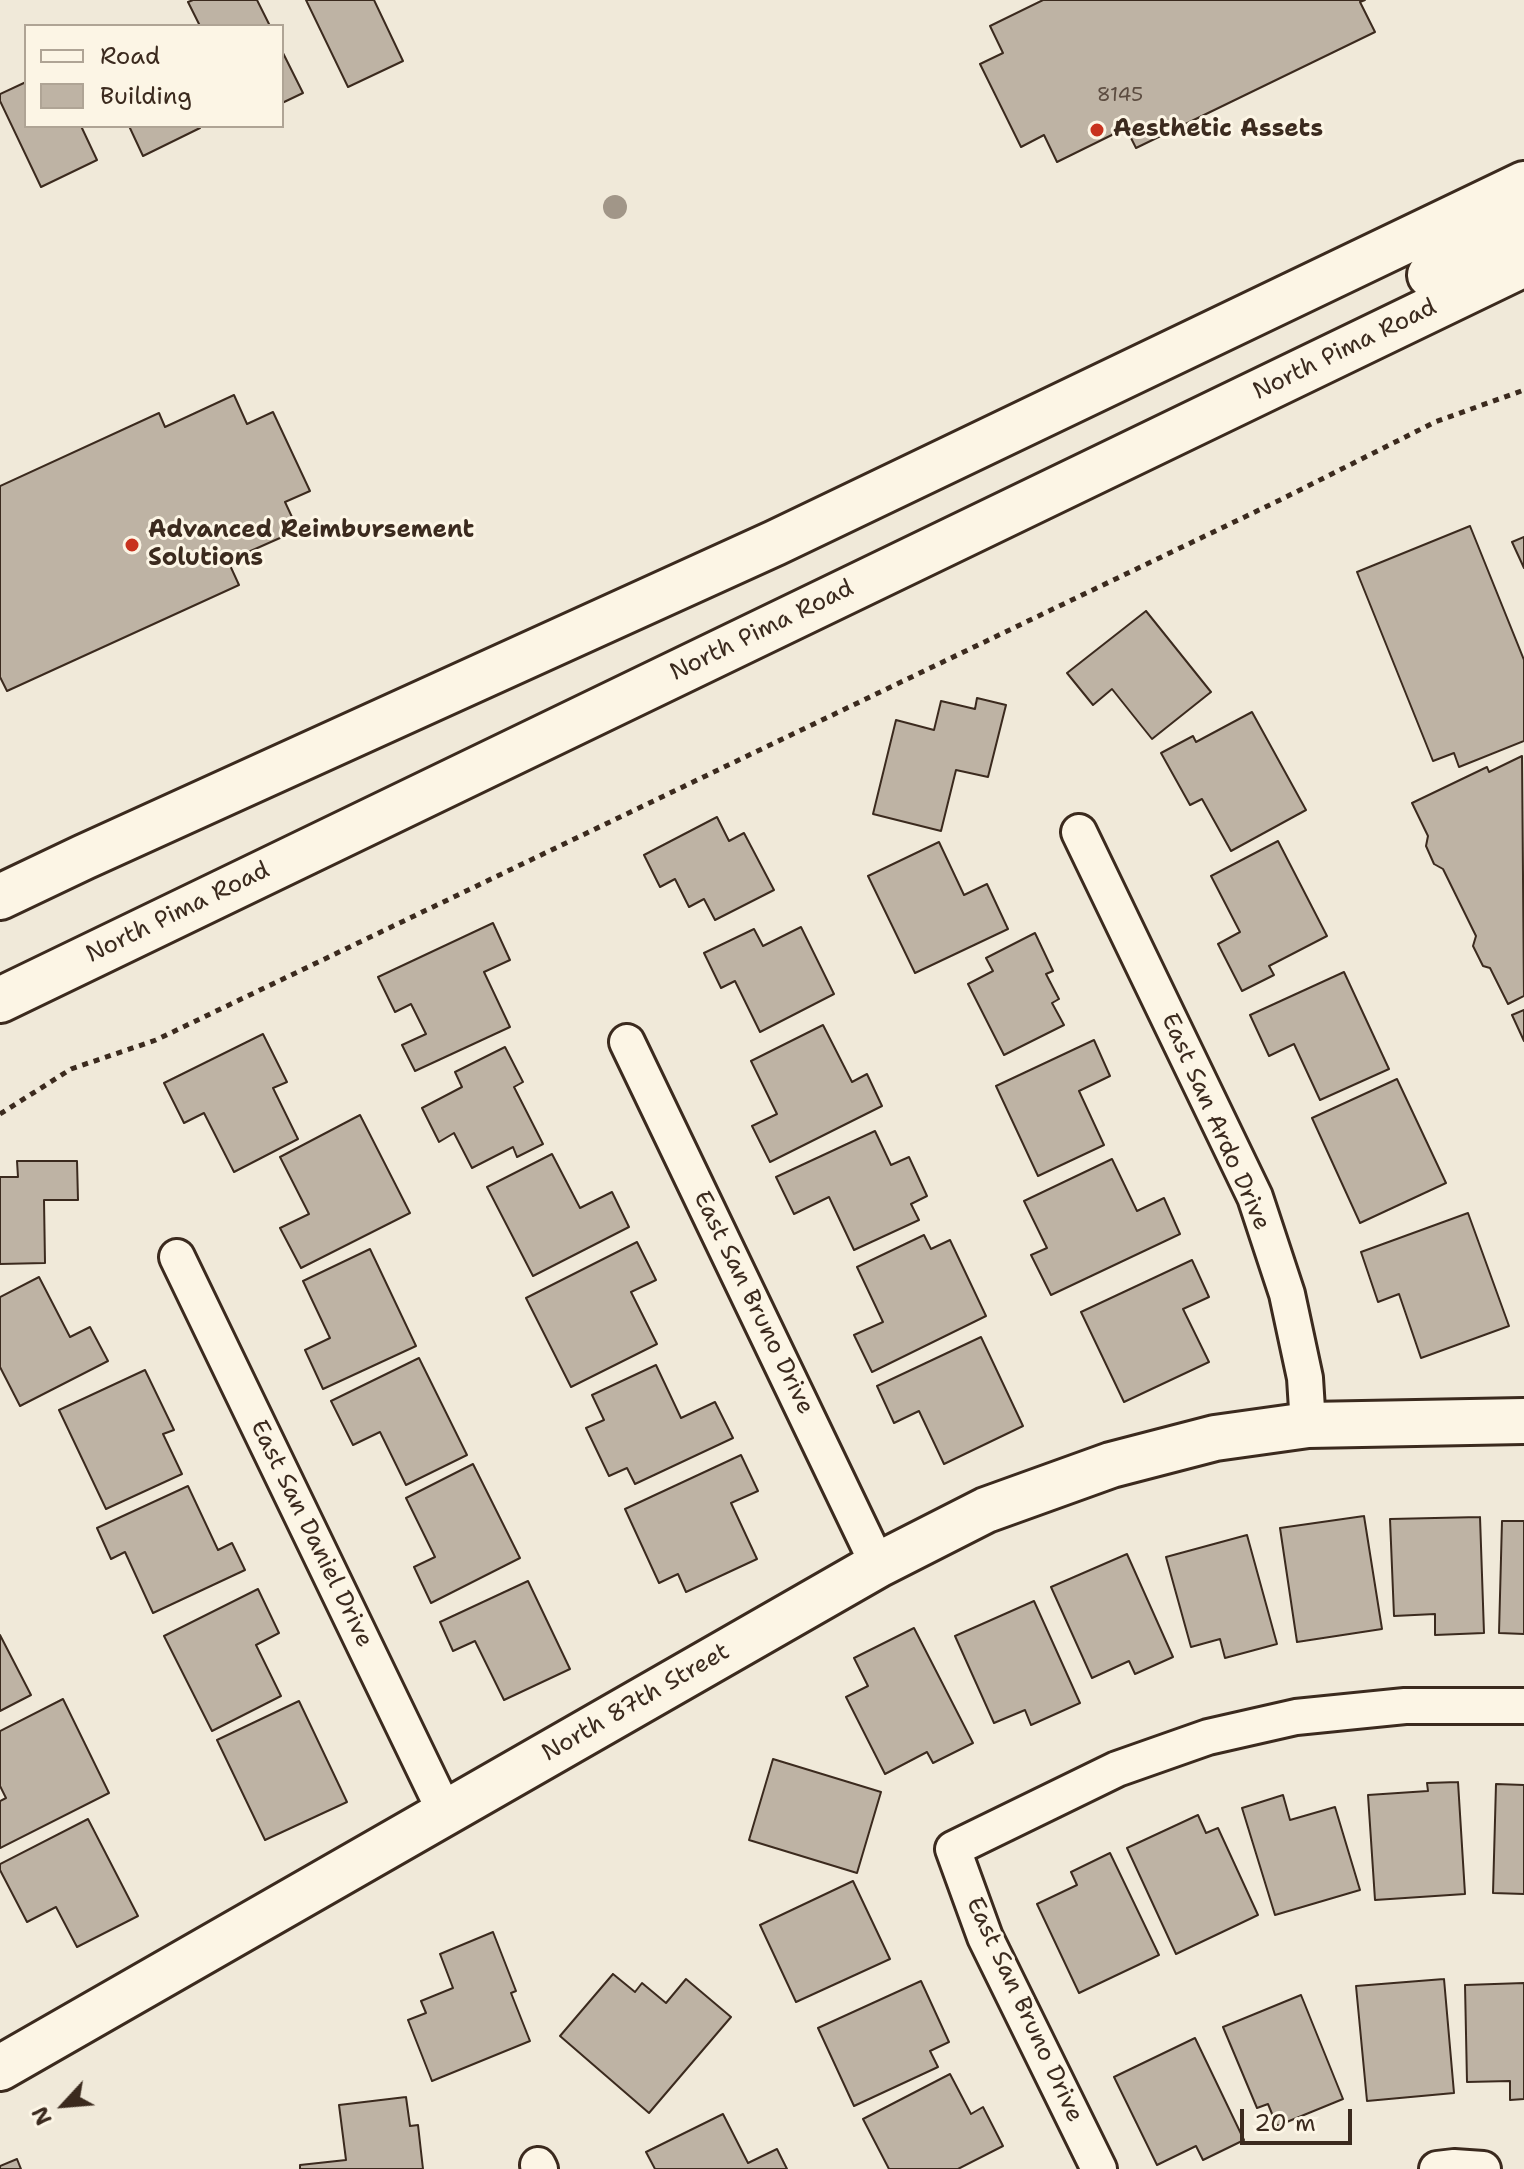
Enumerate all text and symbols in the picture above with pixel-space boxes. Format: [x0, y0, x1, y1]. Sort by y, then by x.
legend [24, 24, 284, 128]
text: Road [100, 40, 160, 72]
text: Building [100, 80, 192, 112]
house number: 8145 [1097, 84, 1143, 108]
place label: Aesthetic Assets [1113, 116, 1323, 144]
marker: Aesthetic Assets [1088, 121, 1106, 139]
street label: North Pima Road [1249, 293, 1441, 407]
place label: Advanced Reimbursement Solutions [148, 517, 474, 573]
marker: Advanced Reimbursement Solutions [123, 536, 141, 554]
street label: North Pima Road [666, 574, 858, 688]
street label: North Pima Road [82, 856, 274, 970]
street label: East San Ardo Drive [1154, 1009, 1276, 1235]
street label: East San Bruno Drive [686, 1187, 820, 1419]
street label: East San Daniel Drive [243, 1416, 379, 1652]
street label: North 87th Street [537, 1638, 735, 1768]
street label: East San Bruno Drive [959, 1893, 1089, 2127]
north arrow [24, 2065, 104, 2145]
scale bar [1244, 2093, 1356, 2143]
text: N [25, 2102, 59, 2130]
text: 20 m [1254, 2107, 1316, 2139]

